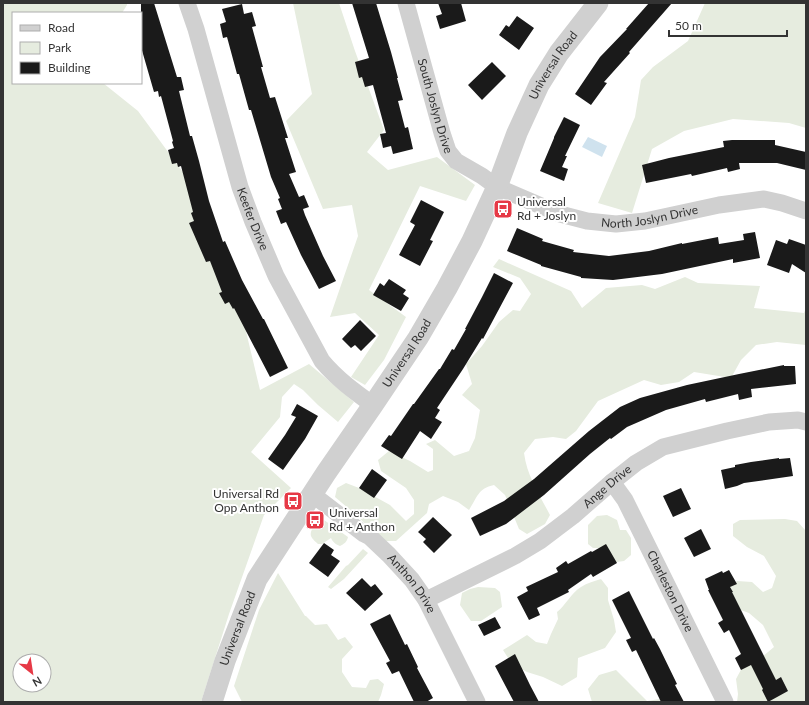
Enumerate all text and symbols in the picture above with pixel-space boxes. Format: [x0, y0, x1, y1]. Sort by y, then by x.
legend [12, 12, 142, 84]
scale bar [669, 12, 787, 38]
text: 50 m [675, 18, 702, 33]
text: Road [48, 20, 75, 35]
street label: Universal Road [525, 28, 580, 102]
text: Park [48, 40, 72, 55]
street label: South Joslyn Drive [415, 57, 456, 155]
text: Building [48, 60, 91, 75]
street label: Keefer Drive [234, 185, 272, 253]
place label: Universal Rd + Joslyn [517, 194, 576, 223]
bus stop icon: Universal Rd + Joslyn [492, 198, 514, 220]
street label: North Joslyn Drive [600, 202, 699, 231]
street label: Universal Road [379, 316, 434, 390]
street label: Ange Drive [580, 461, 634, 511]
place label: Universal Rd Opp Anthon [213, 486, 279, 515]
bus stop icon: Universal Rd Opp Anthon [282, 490, 304, 512]
place label: Universal Rd + Anthon [329, 505, 395, 534]
bus stop icon: Universal Rd + Anthon [304, 509, 326, 531]
street label: Charleston Drive [644, 548, 697, 634]
street label: Anthon Drive [385, 550, 439, 615]
street label: Universal Road [216, 589, 259, 667]
north arrow [12, 653, 52, 693]
text: N [30, 674, 44, 690]

